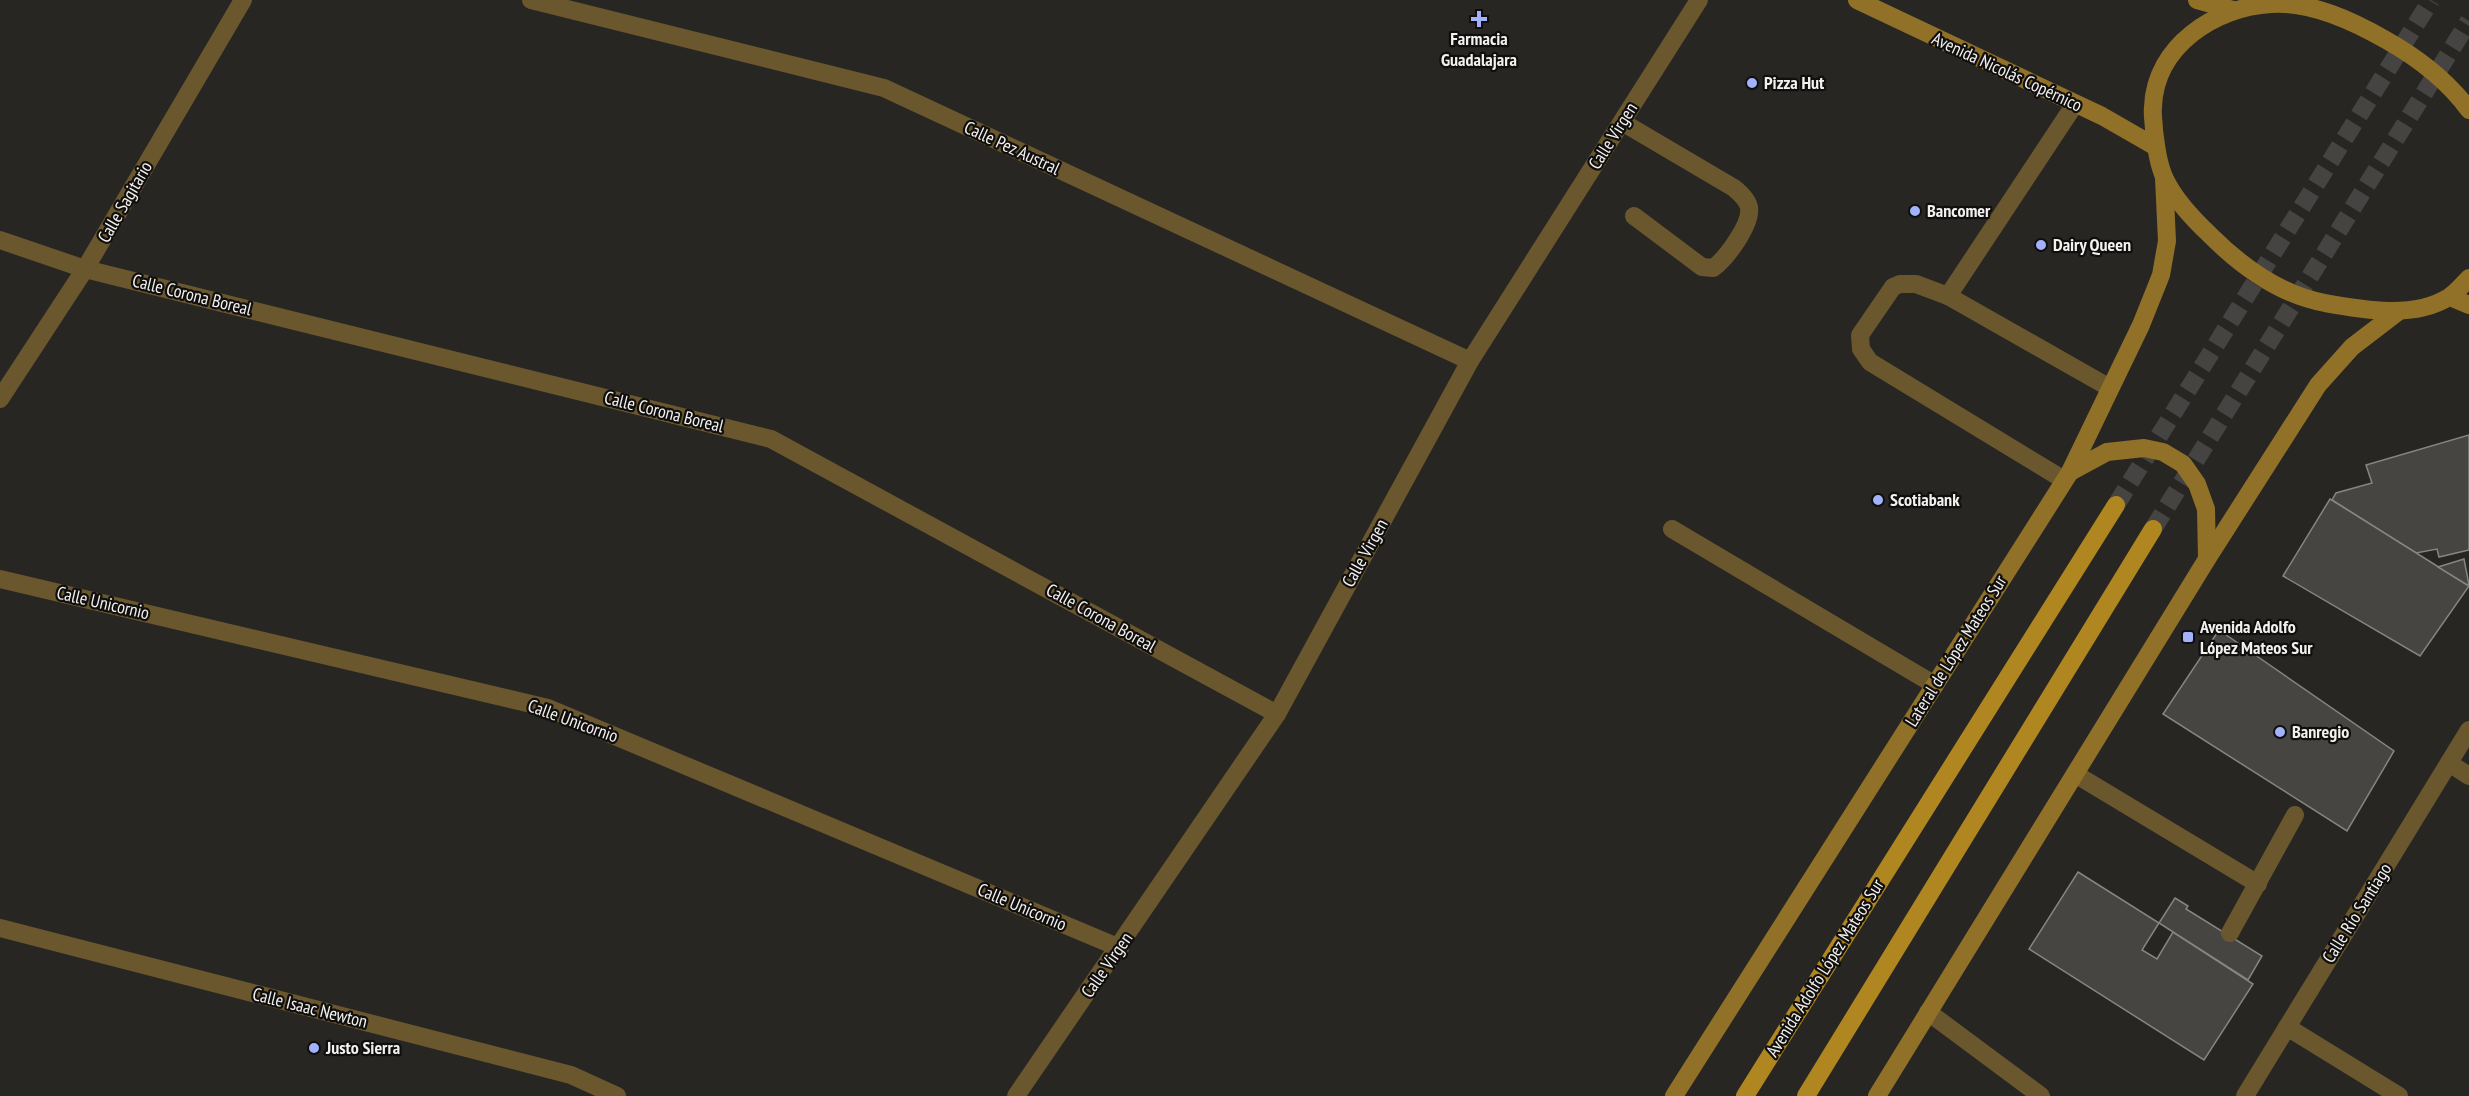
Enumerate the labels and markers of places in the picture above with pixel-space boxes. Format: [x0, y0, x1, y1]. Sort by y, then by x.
marker: Farmacia Guadalajara [1472, 12, 1486, 26]
place label: Farmacia Guadalajara [1441, 27, 1517, 71]
place label: Pizza Hut [1764, 71, 1825, 94]
marker: Pizza Hut [1745, 76, 1759, 90]
place label: Bancomer [1927, 199, 1991, 222]
marker: Bancomer [1908, 204, 1922, 218]
place label: Dairy Queen [2053, 233, 2131, 256]
marker: Dairy Queen [2034, 238, 2048, 252]
place label: Scotiabank [1890, 488, 1960, 511]
marker: Scotiabank [1871, 493, 1885, 507]
place label: Avenida Adolfo López Mateos Sur [2199, 615, 2313, 659]
marker: Avenida Adolfo López Mateos Sur [2181, 630, 2195, 644]
place label: Banregio [2292, 720, 2349, 743]
marker: Banregio [2273, 725, 2287, 739]
place label: Justo Sierra [325, 1036, 400, 1059]
marker: Justo Sierra [307, 1041, 321, 1055]

